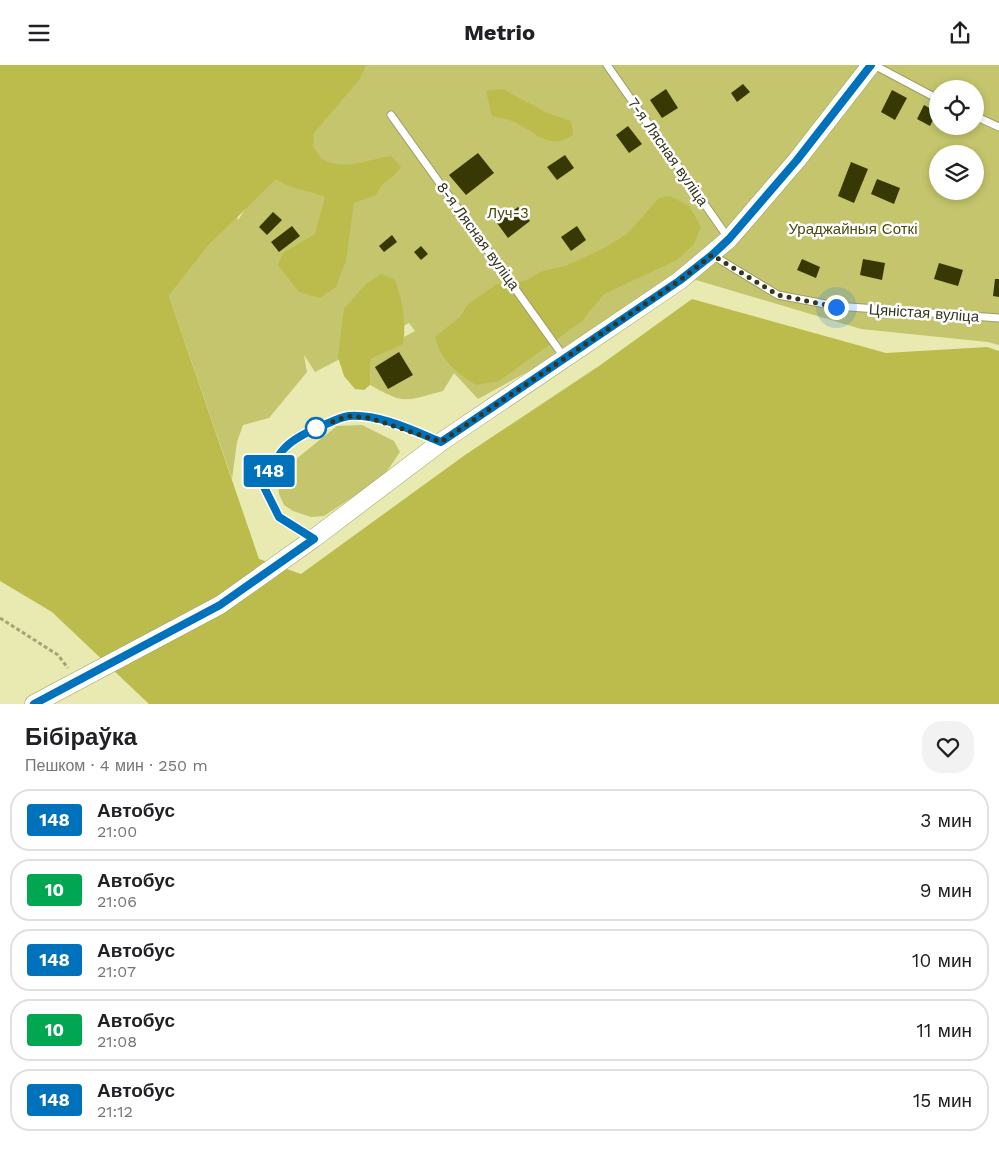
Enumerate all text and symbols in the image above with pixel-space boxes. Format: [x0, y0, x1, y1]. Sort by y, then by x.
icon: menu [25, 19, 53, 47]
icon: share [946, 19, 974, 47]
text: Metrio [464, 20, 535, 45]
map controls [929, 80, 984, 200]
button: locate [929, 80, 984, 135]
street label: 7-я Лясная вуліца [624, 95, 712, 210]
button: layers [929, 145, 984, 200]
street label: 8-я Лясная вуліца [433, 178, 524, 294]
park label: Луч-3 [487, 204, 529, 222]
park label: Ураджайныя Соткі [789, 220, 917, 238]
your location [824, 295, 849, 320]
street label: Цяністая вуліца [868, 300, 980, 326]
unlabelled marker [305, 417, 327, 439]
line badge: 148 [240, 455, 298, 487]
text: 148 [254, 460, 284, 481]
button: heart [922, 721, 974, 773]
text: Бібіраўка [25, 723, 137, 751]
text: Пешком · 4 мин · 250 m [25, 756, 208, 775]
text: Автобус [97, 799, 175, 822]
text: 148 [39, 809, 70, 830]
text: 3 мин [920, 809, 972, 832]
text: 21:00 [97, 822, 137, 841]
text: Автобус [97, 869, 175, 892]
text: 10 [45, 879, 64, 900]
text: 9 мин [920, 879, 972, 902]
text: 21:06 [97, 892, 137, 911]
text: Автобус [97, 939, 175, 962]
text: 148 [39, 949, 70, 970]
text: 10 мин [912, 949, 972, 972]
text: 21:07 [97, 962, 136, 981]
text: Автобус [97, 1009, 175, 1032]
text: 10 [45, 1019, 64, 1040]
text: 11 мин [917, 1019, 972, 1042]
text: 21:08 [97, 1032, 137, 1051]
text: Автобус [97, 1079, 175, 1102]
text: 148 [39, 1089, 70, 1110]
text: 15 мин [913, 1089, 972, 1112]
text: 21:12 [97, 1102, 133, 1121]

